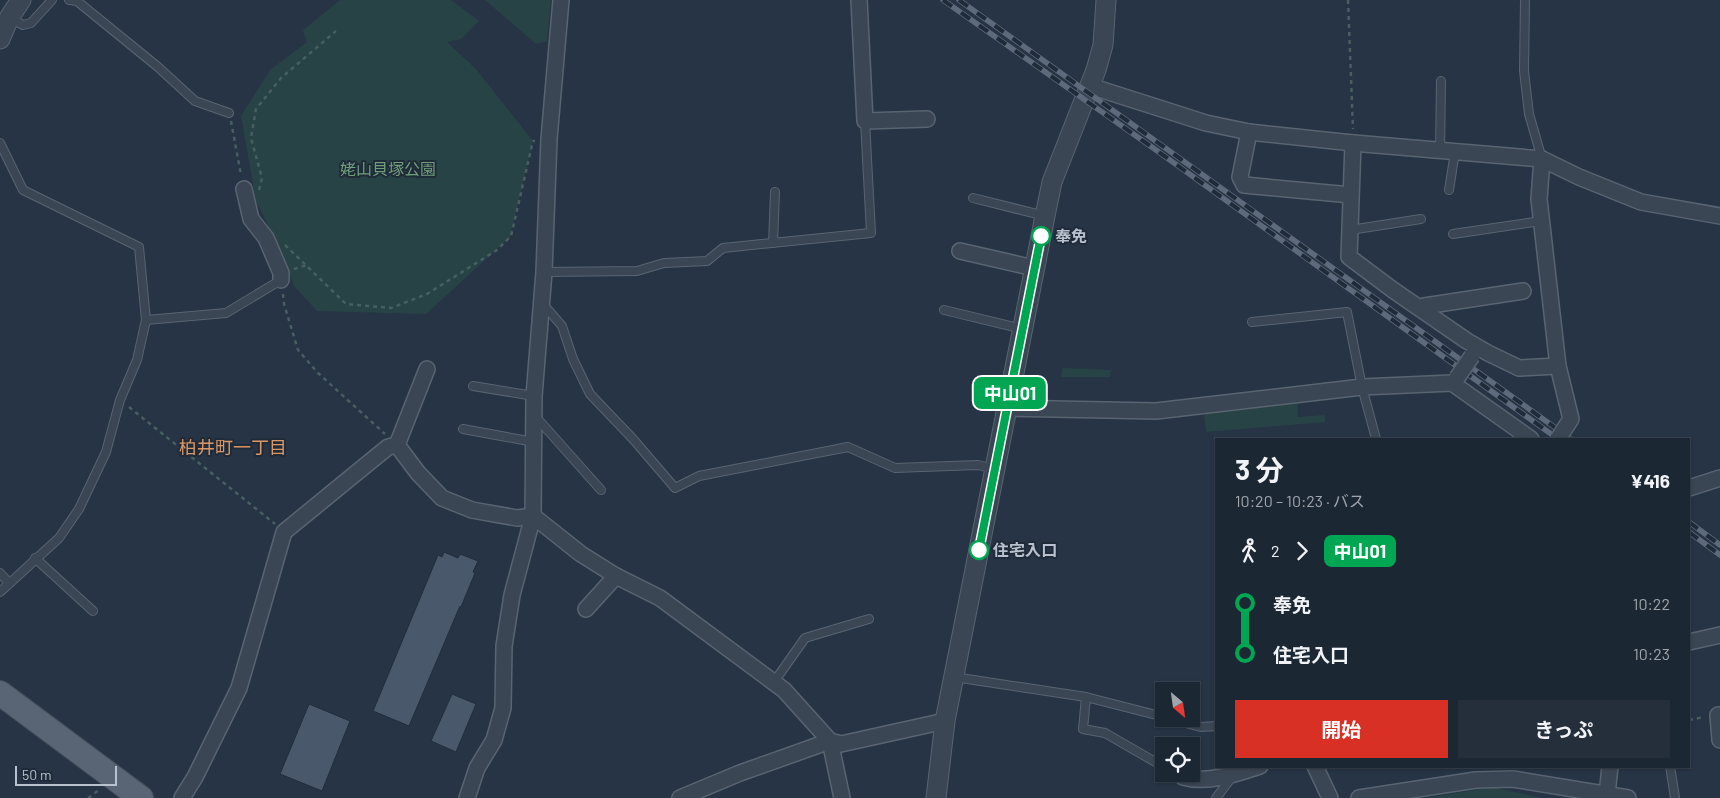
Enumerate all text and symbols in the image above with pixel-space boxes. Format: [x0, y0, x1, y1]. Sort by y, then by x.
park label: 姥山貝塚公園 [340, 159, 436, 178]
marker: 奉免 [1031, 226, 1051, 246]
place label: 奉免 [1055, 226, 1087, 245]
line badge: 中山01 [975, 377, 1045, 409]
text: 中山01 [984, 382, 1036, 404]
district label: 柏井町一丁目 [179, 436, 287, 458]
text: 3 分 [1235, 452, 1284, 486]
text: ¥416 [1630, 469, 1670, 492]
text: 10:20 – 10:23 · バス [1235, 491, 1365, 510]
icon: walk [1235, 537, 1263, 565]
icon: forward [1288, 537, 1316, 565]
marker: 住宅入口 [969, 540, 989, 560]
place label: 住宅入口 [992, 540, 1057, 559]
text: 中山01 [1334, 540, 1386, 562]
text: 2 [1271, 541, 1280, 560]
text: 奉免 [1273, 593, 1311, 616]
text: 10:22 [1633, 594, 1670, 613]
text: 住宅入口 [1273, 643, 1349, 666]
text: 10:23 [1633, 644, 1670, 663]
north arrow [1155, 682, 1200, 728]
map controls [1155, 682, 1200, 782]
button: 開始 [1235, 700, 1448, 758]
button: きっぷ [1458, 700, 1670, 758]
button: locate [1155, 737, 1200, 782]
scale bar [15, 763, 118, 786]
text: 50 m [22, 766, 51, 783]

